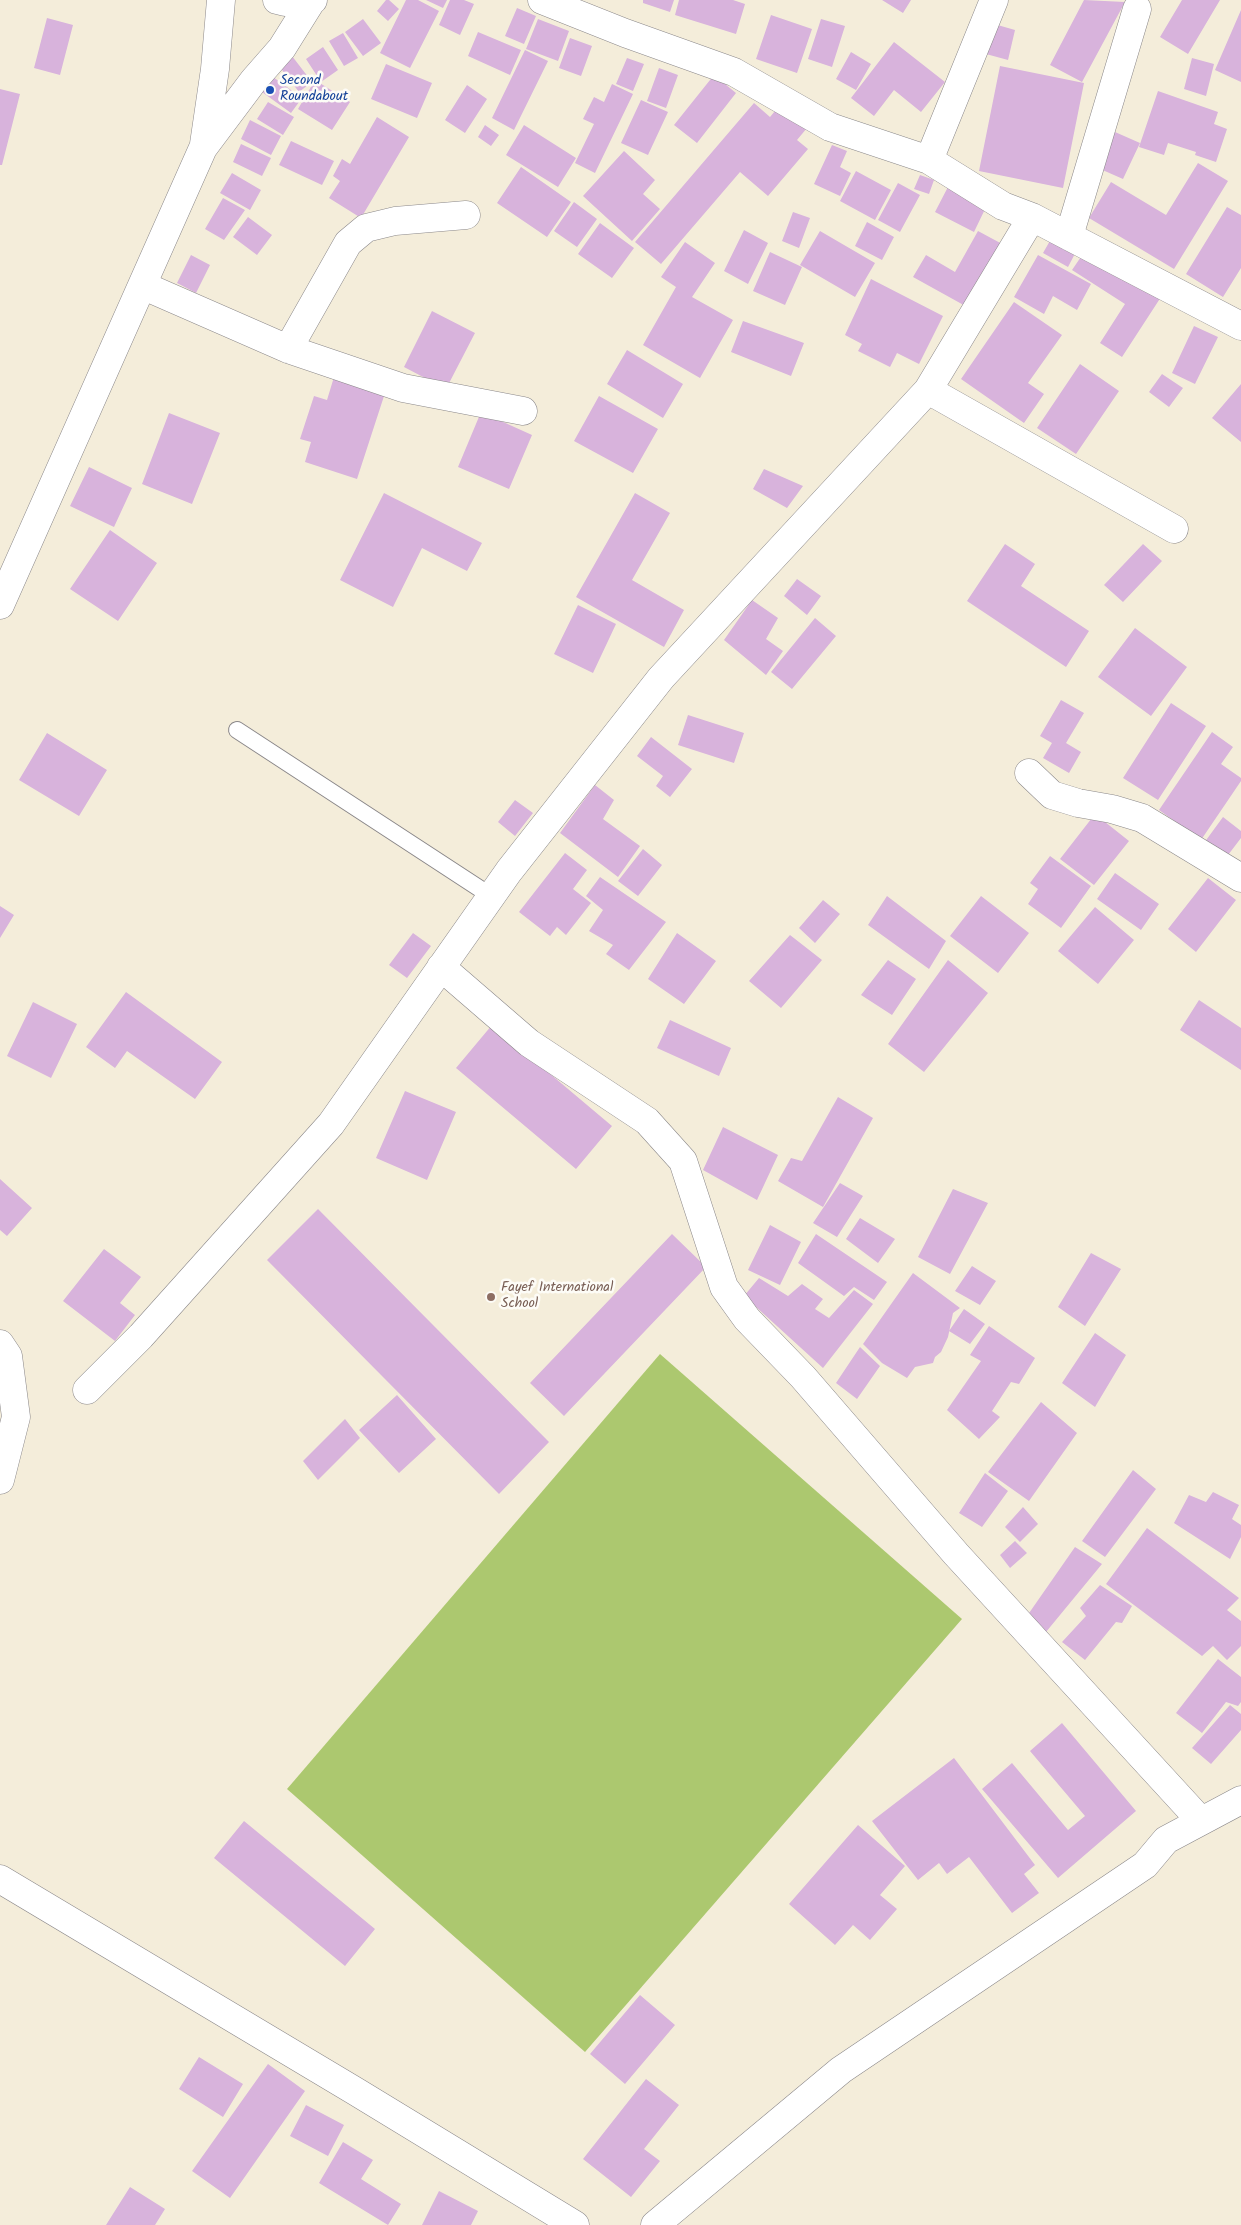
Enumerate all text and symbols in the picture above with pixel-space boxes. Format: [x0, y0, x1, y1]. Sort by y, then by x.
place label: Second Roundabout [280, 74, 348, 106]
marker: Second Roundabout [264, 84, 276, 96]
place label: Fayef International School [501, 1281, 613, 1314]
marker: Fayef International School [485, 1291, 497, 1303]

